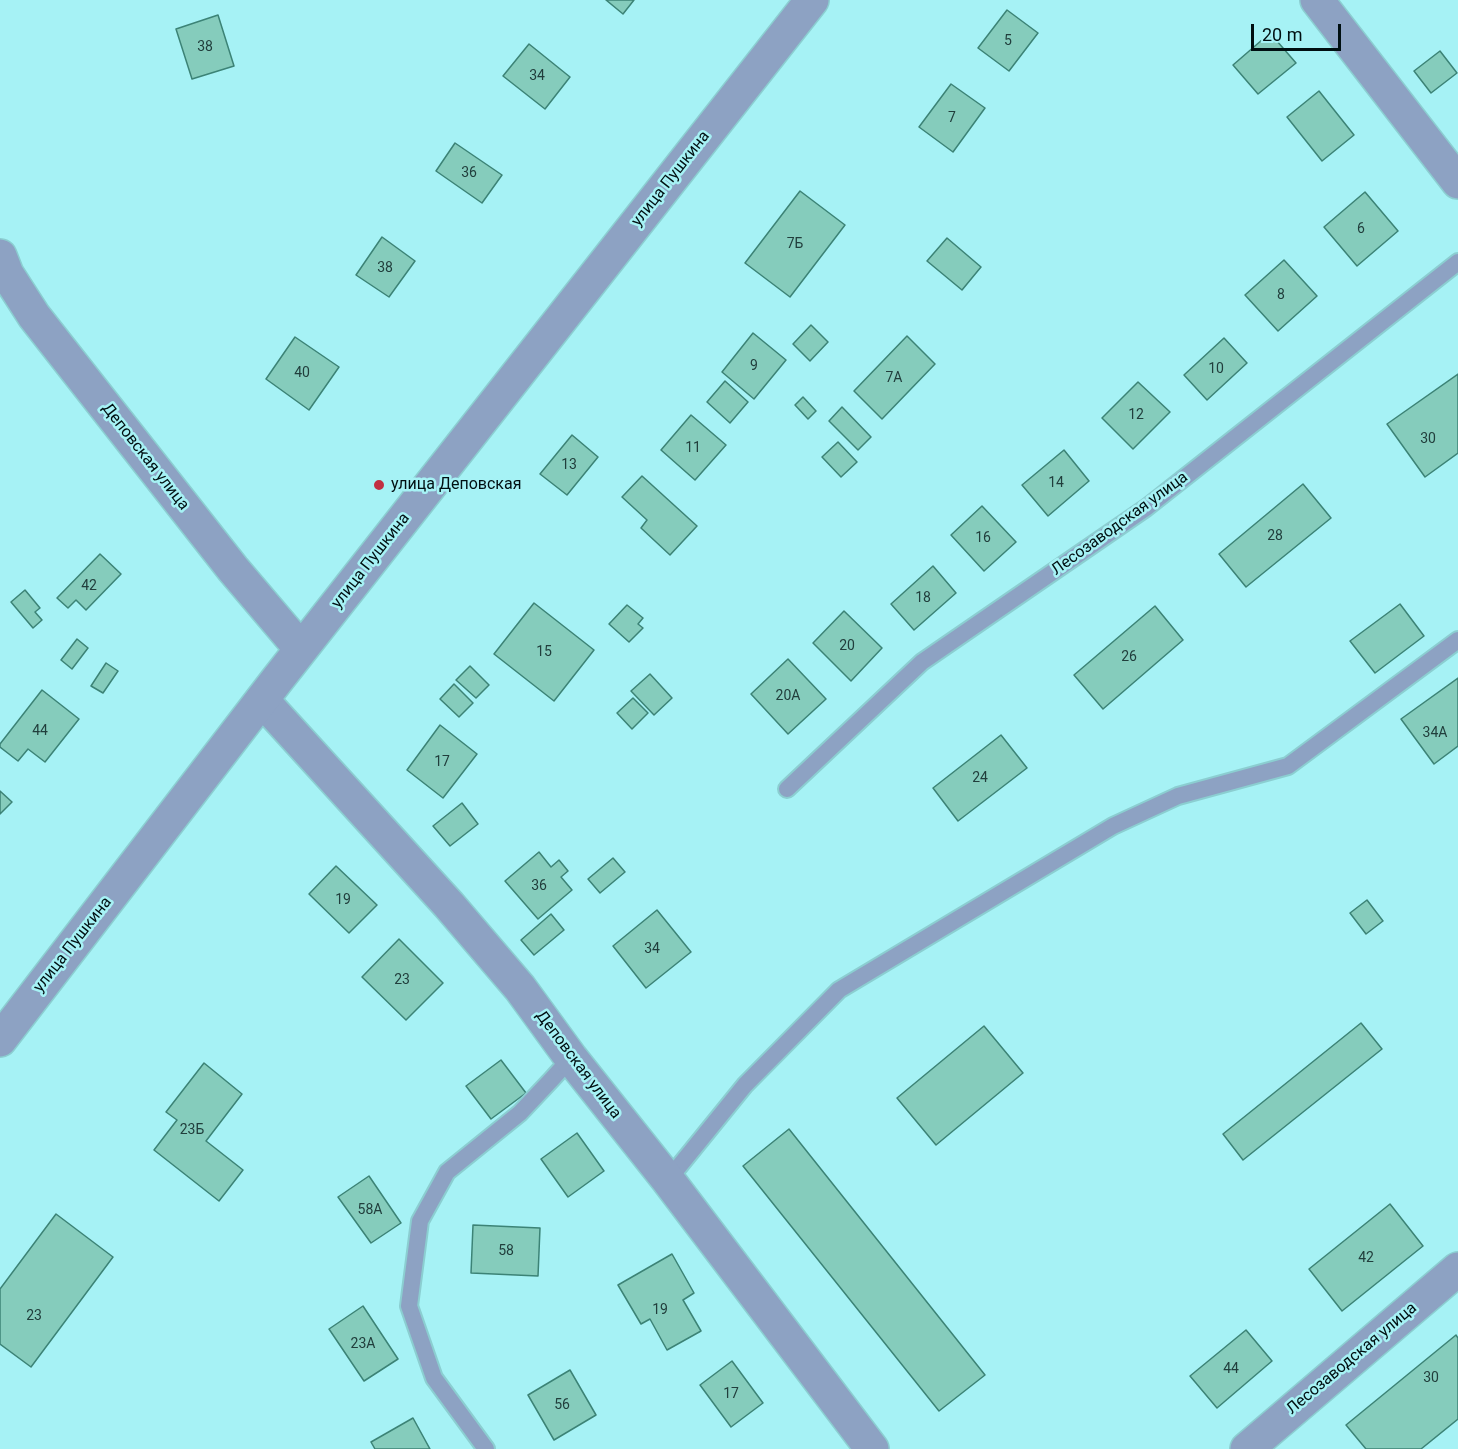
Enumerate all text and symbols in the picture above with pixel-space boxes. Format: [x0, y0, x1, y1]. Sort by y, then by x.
scale bar [1254, 12, 1344, 50]
text: 20 m [1262, 24, 1302, 45]
house number: 5 [1004, 33, 1012, 49]
house number: 38 [197, 39, 213, 55]
house number: 34 [529, 68, 545, 84]
house number: 7 [948, 110, 956, 126]
street label: улица Пушкина [628, 128, 714, 230]
house number: 36 [461, 165, 477, 181]
house number: 6 [1357, 221, 1365, 237]
house number: 7Б [787, 236, 803, 252]
house number: 38 [377, 260, 393, 276]
house number: 8 [1277, 287, 1285, 303]
house number: 9 [750, 358, 758, 374]
house number: 10 [1208, 361, 1224, 377]
house number: 40 [294, 365, 310, 381]
house number: 7А [885, 370, 903, 386]
street label: Деповская улица [97, 400, 193, 514]
house number: 12 [1128, 407, 1144, 423]
house number: 30 [1420, 431, 1436, 447]
house number: 11 [685, 440, 701, 456]
house number: 13 [561, 457, 577, 473]
street label: Лесозаводская улица [1048, 468, 1192, 580]
place label: улица Деповская [391, 475, 521, 495]
house number: 14 [1048, 475, 1064, 491]
marker: улица Деповская [372, 478, 386, 492]
street label: улица Пушкина [328, 510, 414, 612]
house number: 28 [1267, 528, 1283, 544]
house number: 16 [975, 530, 991, 546]
house number: 42 [81, 578, 97, 594]
house number: 18 [915, 590, 931, 606]
house number: 20 [839, 638, 855, 654]
house number: 15 [536, 644, 552, 660]
house number: 26 [1121, 649, 1137, 665]
house number: 20А [776, 688, 800, 704]
house number: 44 [32, 723, 48, 739]
house number: 34А [1423, 725, 1447, 741]
house number: 17 [434, 754, 450, 770]
house number: 24 [972, 770, 988, 786]
house number: 36 [531, 878, 547, 894]
house number: 19 [335, 892, 351, 908]
street label: улица Пушкина [30, 894, 116, 996]
house number: 34 [644, 941, 660, 957]
house number: 23 [394, 972, 410, 988]
street label: Деповская улица [531, 1007, 625, 1123]
house number: 23Б [180, 1122, 204, 1138]
house number: 58А [358, 1202, 382, 1218]
house number: 58 [498, 1243, 514, 1259]
house number: 42 [1358, 1250, 1374, 1266]
street label: Лесозаводская улица [1283, 1299, 1421, 1419]
house number: 19 [652, 1302, 668, 1318]
house number: 23 [26, 1308, 42, 1324]
house number: 23А [351, 1336, 375, 1352]
house number: 44 [1223, 1361, 1239, 1377]
house number: 30 [1423, 1370, 1439, 1386]
house number: 17 [723, 1386, 739, 1402]
house number: 56 [554, 1397, 570, 1413]

